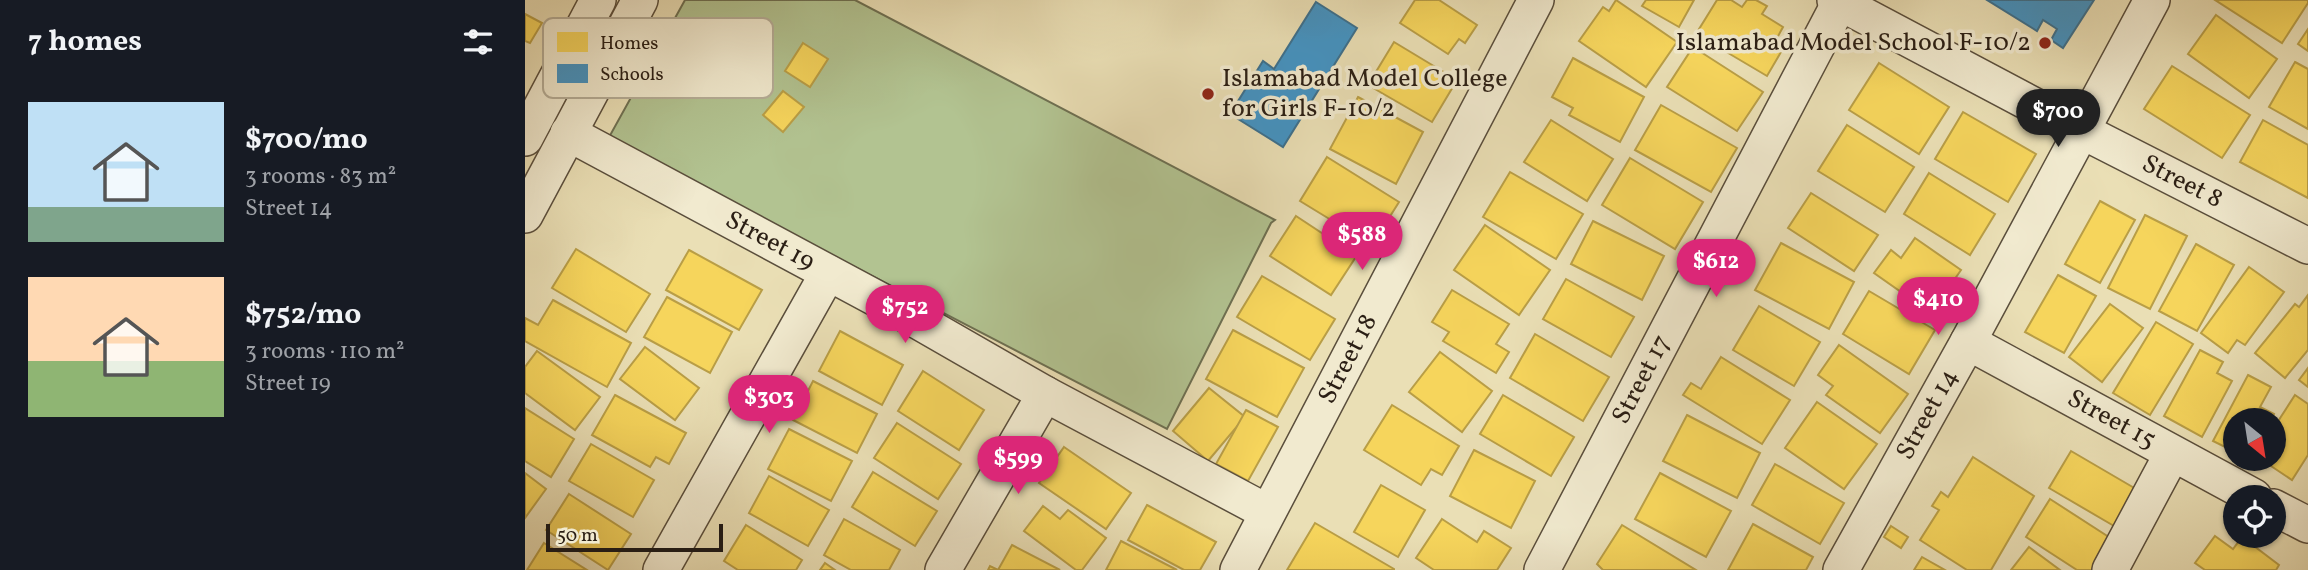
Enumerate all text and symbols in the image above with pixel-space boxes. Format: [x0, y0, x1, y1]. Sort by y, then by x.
legend [543, 18, 773, 98]
text: 7 homes [28, 21, 142, 63]
icon: filters [459, 23, 497, 61]
place label: Islamabad Model School F-10/2 [1676, 25, 2031, 61]
text: Homes [600, 31, 658, 57]
marker: Islamabad Model School F-10/2 [2037, 35, 2053, 51]
place label: Islamabad Model College for Girls F-10/2 [1222, 61, 1508, 127]
text: Schools [600, 62, 664, 88]
marker: Islamabad Model College for Girls F-10/2 [1200, 86, 1216, 102]
pin: $700 [2017, 90, 2099, 149]
text: $700 [2032, 96, 2084, 128]
text: $700/mo [245, 119, 368, 161]
icon: home [84, 130, 168, 214]
street label: Street 8 [2135, 146, 2229, 218]
text: 3 rooms · 83 m² [245, 161, 396, 193]
text: Street 14 [245, 193, 333, 225]
street label: Street 19 [719, 202, 821, 280]
pin: $588 [1321, 212, 1403, 272]
text: $588 [1338, 219, 1386, 251]
pin: $612 [1675, 240, 1757, 299]
text: $612 [1693, 246, 1739, 278]
pin: $410 [1897, 278, 1979, 337]
text: $410 [1913, 284, 1963, 316]
pin: $752 [864, 286, 946, 345]
text: $752 [882, 292, 928, 324]
text: $752/mo [245, 294, 362, 336]
icon: home [84, 305, 168, 389]
street label: Street 18 [1310, 308, 1387, 410]
street label: Street 17 [1604, 329, 1680, 431]
text: 3 rooms · 110 m² [245, 336, 405, 368]
street label: Street 14 [1888, 362, 1967, 467]
text: Street 19 [245, 368, 331, 400]
pin: $303 [728, 376, 810, 435]
street label: Street 15 [2061, 381, 2162, 458]
text: $303 [744, 382, 794, 414]
north arrow [2223, 408, 2285, 471]
map controls [2223, 408, 2286, 548]
pin: $599 [977, 436, 1059, 496]
text: $599 [993, 443, 1043, 475]
button: locate [2223, 485, 2286, 548]
scale bar [546, 521, 723, 553]
text: 50 m [557, 523, 598, 549]

